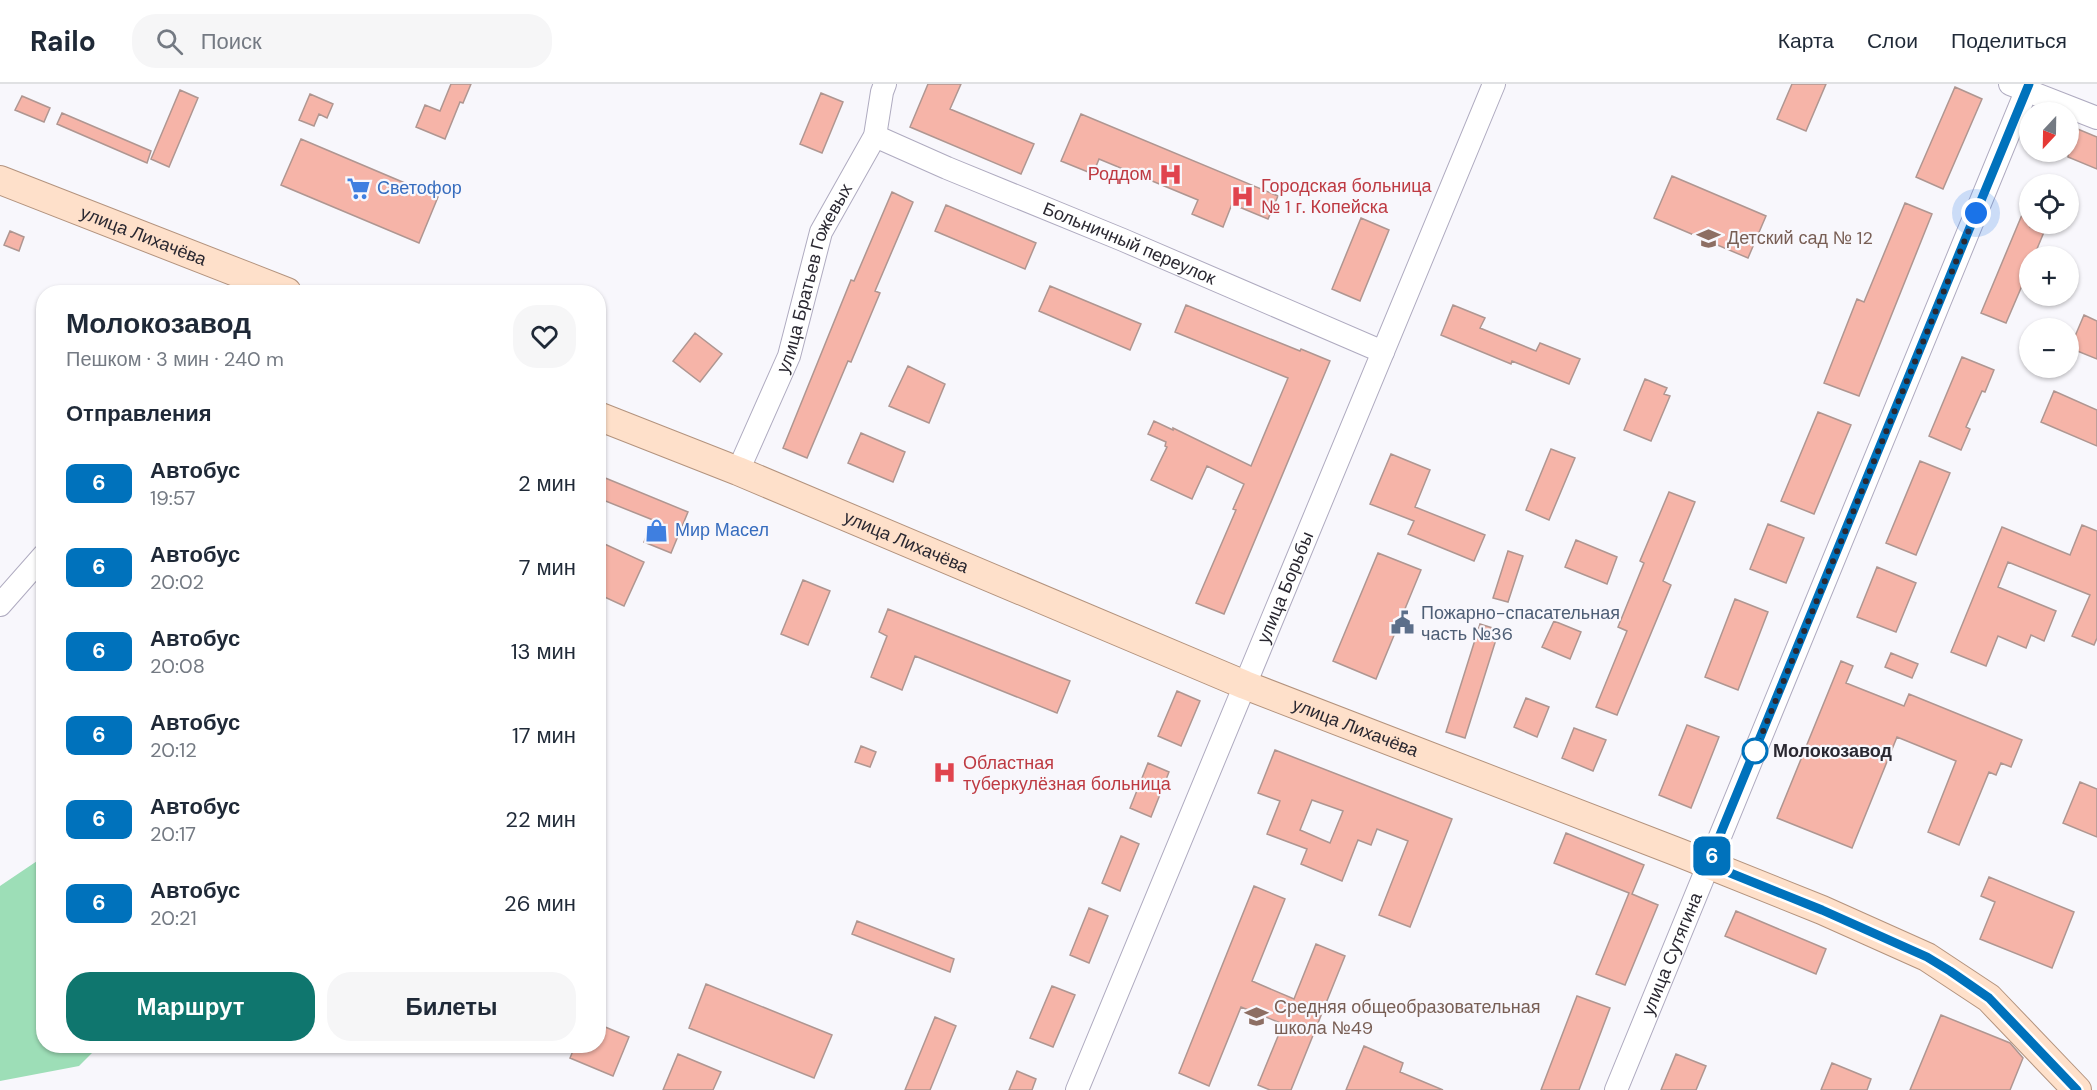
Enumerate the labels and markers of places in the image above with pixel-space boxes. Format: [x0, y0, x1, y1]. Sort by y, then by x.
hospital icon: Роддом [1157, 161, 1183, 187]
place label: Роддом [1088, 162, 1152, 186]
place label: Городская больница № 1 г. Копейска [1261, 174, 1433, 219]
supermarket icon: Светофор [346, 175, 372, 201]
place label: Светофор [377, 176, 462, 200]
hospital icon: Городская больница № 1 г. Копейска [1230, 183, 1256, 209]
school or university icon: Детский сад № 12 [1696, 225, 1722, 251]
place label: Детский сад № 12 [1727, 226, 1873, 250]
shop icon: Мир Масел [644, 517, 670, 543]
place label: Мир Масел [675, 518, 769, 542]
place label: Пожарно-спасательная часть №36 [1421, 601, 1620, 646]
public building icon: Пожарно-спасательная часть №36 [1390, 610, 1416, 636]
marker: Молокозавод [1742, 738, 1768, 764]
place label: Молокозавод [1773, 739, 1893, 763]
place label: Областная туберкулёзная больница [963, 751, 1172, 796]
hospital icon: Областная туберкулёзная больница [932, 760, 958, 786]
place label: Средняя общеобразовательная школа №49 [1274, 995, 1541, 1040]
school or university icon: Средняя общеобразовательная школа №49 [1243, 1004, 1269, 1030]

